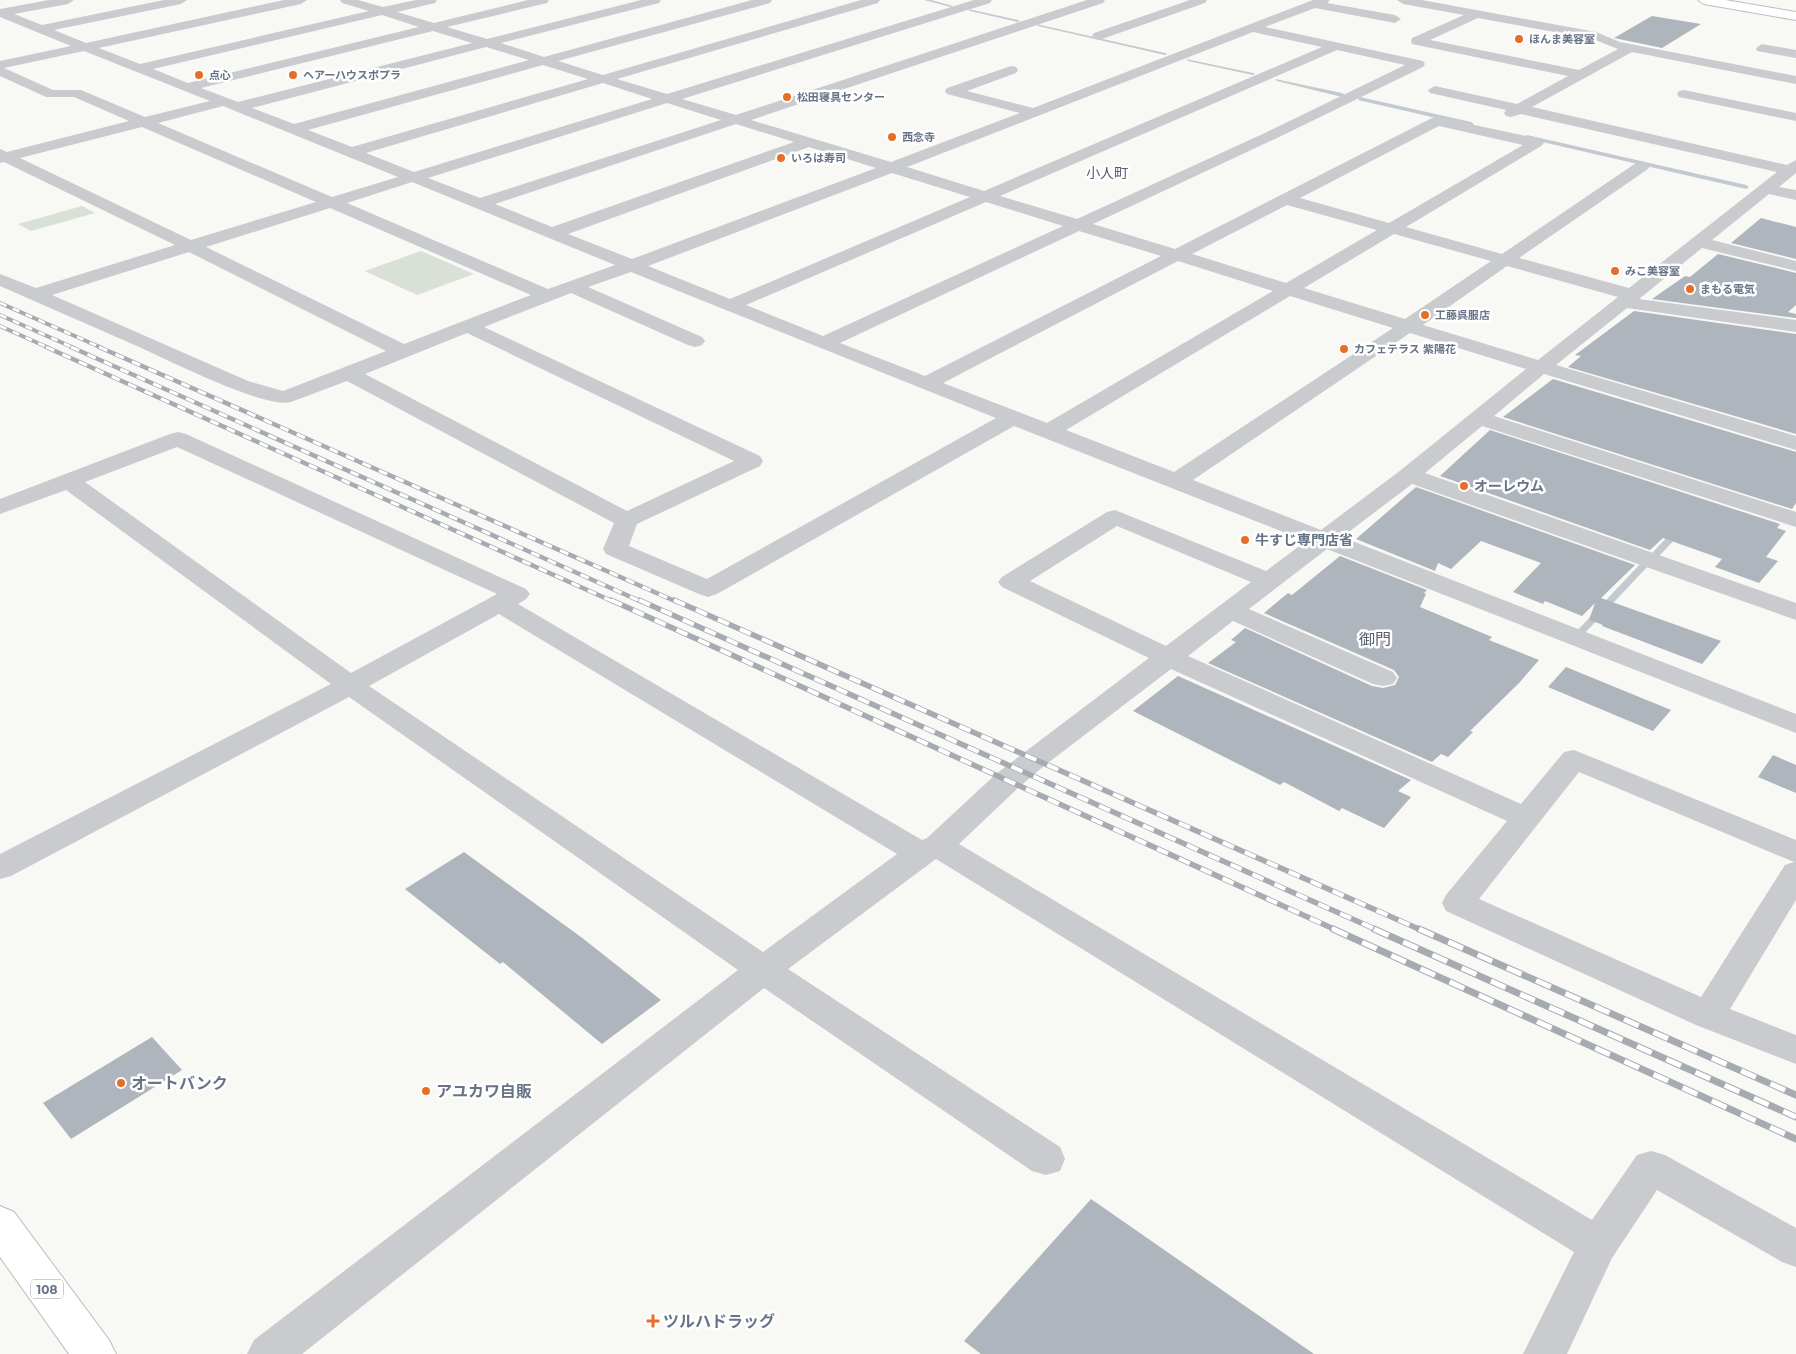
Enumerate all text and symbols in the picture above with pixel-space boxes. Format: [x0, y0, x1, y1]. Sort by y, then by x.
place label: ほんま美容室 [1529, 32, 1595, 46]
marker: ほんま美容室 [1513, 33, 1525, 45]
place label: 点心 [209, 68, 231, 82]
place label: ヘアーハウスポプラ [303, 68, 401, 82]
marker: 点心 [193, 69, 205, 81]
marker: ヘアーハウスポプラ [287, 69, 299, 81]
place label: 松田寝具センター [797, 90, 885, 104]
marker: 松田寝具センター [781, 91, 793, 103]
place label: 西念寺 [902, 130, 935, 144]
marker: 西念寺 [886, 131, 898, 143]
place label: いろは寿司 [791, 151, 846, 165]
marker: いろは寿司 [775, 152, 787, 164]
district label: 小人町 [1086, 164, 1128, 182]
place label: みこ美容室 [1625, 264, 1680, 278]
marker: みこ美容室 [1609, 265, 1621, 277]
place label: まもる電気 [1700, 282, 1755, 296]
marker: まもる電気 [1684, 283, 1696, 295]
place label: 工藤呉服店 [1435, 308, 1490, 322]
marker: 工藤呉服店 [1419, 309, 1431, 321]
place label: カフェテラス 紫陽花 [1354, 342, 1456, 356]
marker: カフェテラス 紫陽花 [1338, 343, 1350, 355]
place label: オーレウム [1474, 477, 1544, 495]
marker: オーレウム [1458, 480, 1470, 492]
place label: 牛すじ専門店省 [1255, 531, 1353, 549]
marker: 牛すじ専門店省 [1239, 534, 1251, 546]
district label: 御門 [1359, 630, 1391, 649]
place label: オートバンク [131, 1074, 228, 1093]
marker: オートバンク [115, 1077, 127, 1089]
place label: アユカワ自販 [436, 1082, 532, 1101]
marker: アユカワ自販 [420, 1085, 432, 1097]
road number: 108 [31, 1280, 63, 1298]
place label: ツルハドラッグ [663, 1312, 775, 1331]
marker: ツルハドラッグ [647, 1315, 659, 1327]

